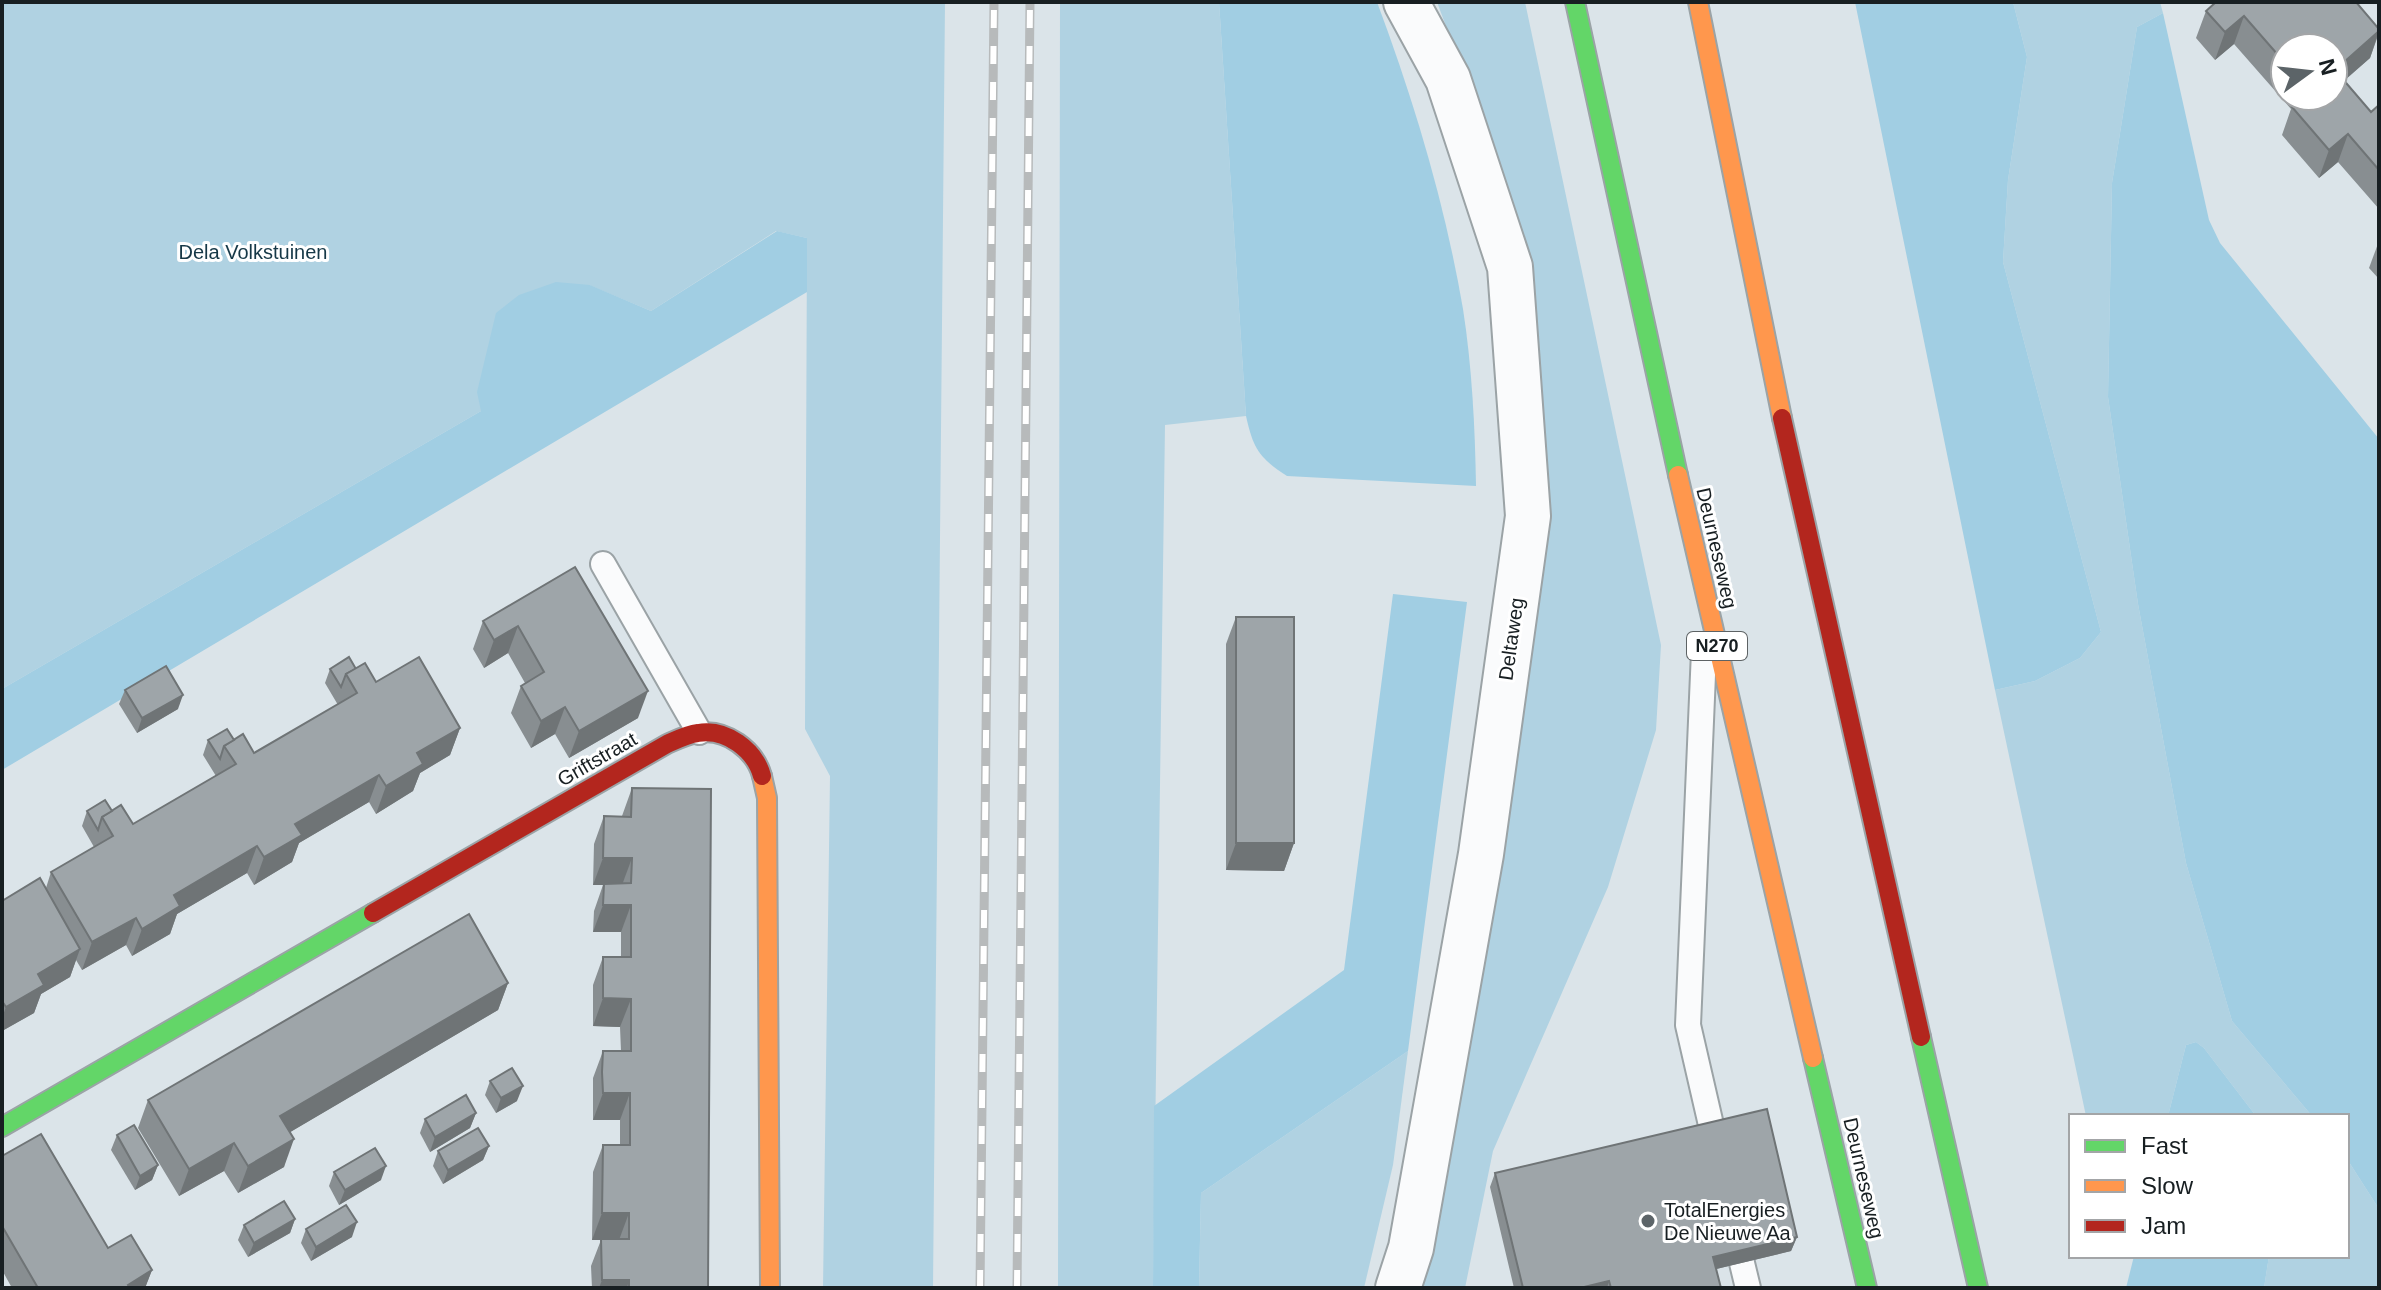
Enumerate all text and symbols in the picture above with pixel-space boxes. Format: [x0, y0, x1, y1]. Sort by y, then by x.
north arrow [2269, 32, 2349, 112]
text: N [2314, 56, 2342, 78]
park label: Dela Volkstuinen [179, 241, 327, 263]
street label: Deurneseweg [1692, 485, 1742, 611]
street label: Deltaweg [1494, 596, 1528, 682]
road number: N270 [1687, 632, 1747, 660]
street label: Griftstraat [553, 727, 641, 790]
legend [2069, 1114, 2349, 1258]
street label: Deurneseweg [1839, 1115, 1889, 1241]
text: Fast [2141, 1132, 2188, 1159]
text: Slow [2141, 1172, 2194, 1199]
place label: TotalEnergies De Nieuwe Aa [1664, 1199, 1792, 1244]
marker: TotalEnergies De Nieuwe Aa [1639, 1212, 1657, 1230]
text: Jam [2141, 1212, 2186, 1239]

